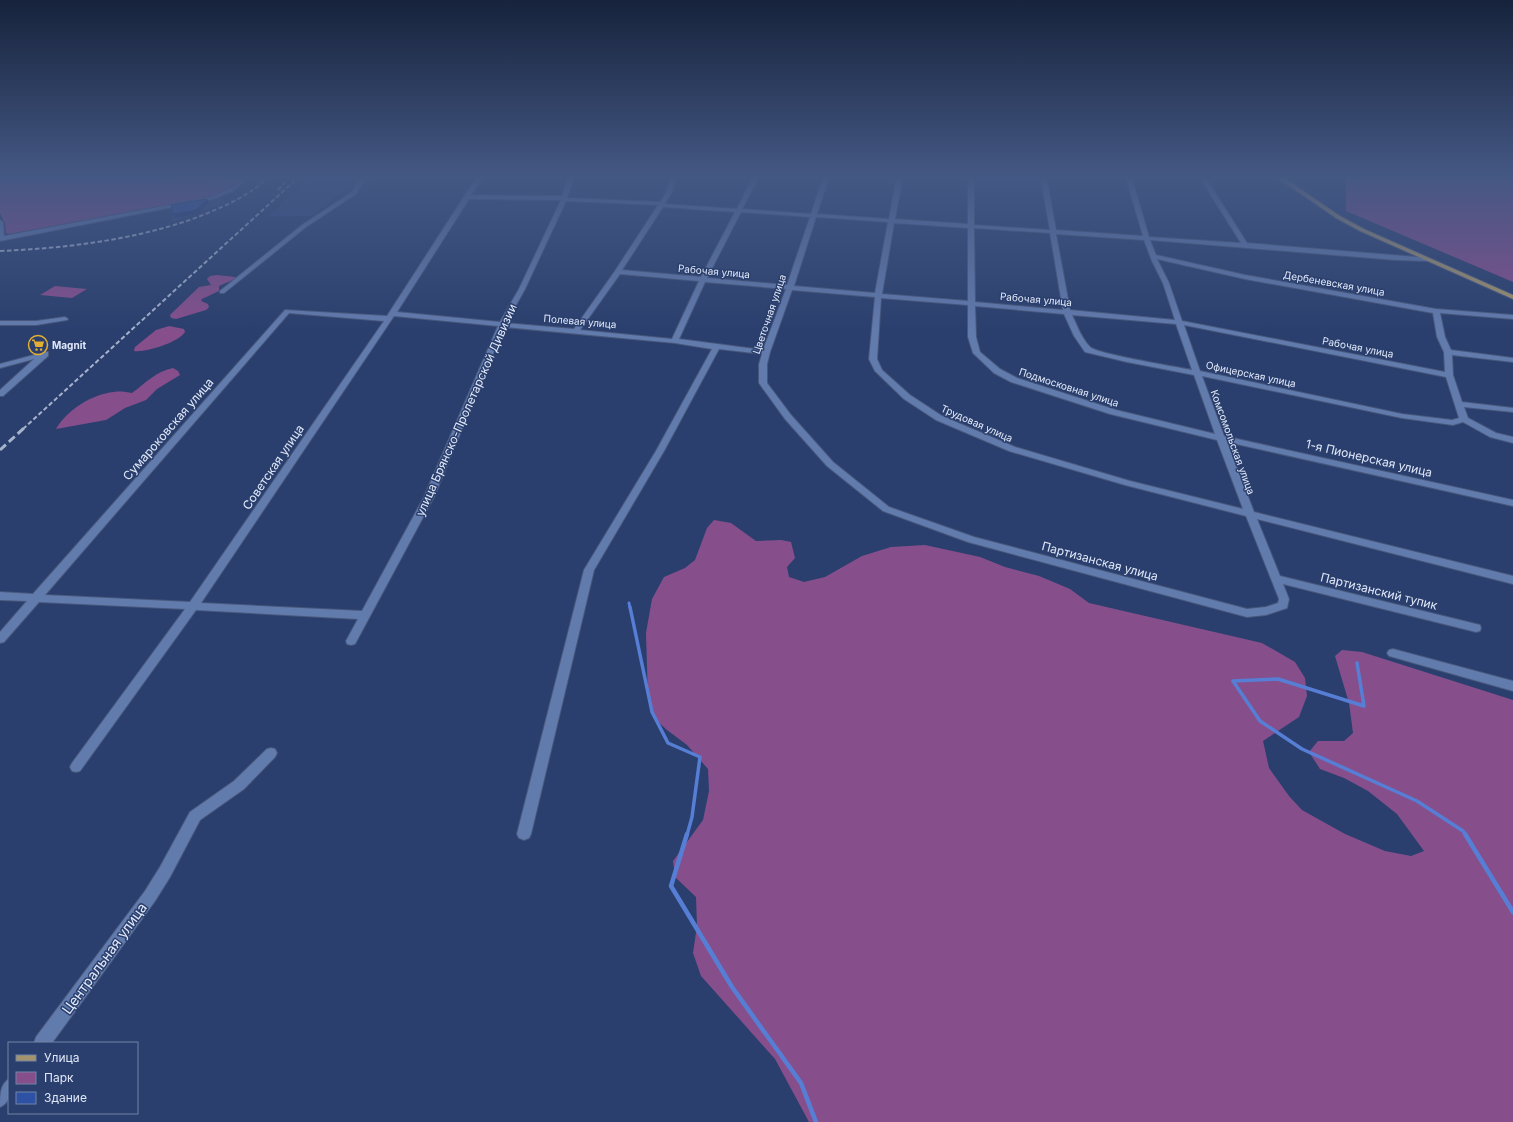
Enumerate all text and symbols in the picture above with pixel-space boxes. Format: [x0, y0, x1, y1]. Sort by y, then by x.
street label: Рабочая улица [678, 262, 750, 280]
street label: Дербеневская улица [1282, 268, 1386, 298]
street label: Цветочная улица [750, 273, 788, 355]
street label: Рабочая улица [1000, 290, 1072, 308]
street label: улица Брянско-Пролетарской Дивизии [412, 302, 520, 518]
street label: Полевая улица [543, 312, 617, 330]
supermarket icon: Magnit [27, 334, 49, 356]
street label: Рабочая улица [1321, 334, 1395, 360]
place label: Magnit [52, 339, 86, 352]
street label: Офицерская улица [1205, 359, 1297, 389]
street label: Подмосковная улица [1018, 365, 1120, 409]
street label: Сумароковская улица [120, 375, 216, 483]
street label: Комсомольская улица [1208, 388, 1258, 496]
street label: Трудовая улица [939, 402, 1015, 444]
street label: Советская улица [239, 422, 307, 512]
street label: 1-я Пионерская улица [1304, 436, 1434, 480]
street label: Партизанская улица [1040, 538, 1160, 584]
street label: Партизанский тупик [1319, 569, 1439, 613]
street label: Центральная улица [58, 899, 150, 1017]
legend [8, 1042, 138, 1114]
text: Улица [44, 1050, 79, 1065]
text: Парк [44, 1070, 74, 1085]
text: Здание [44, 1090, 87, 1105]

